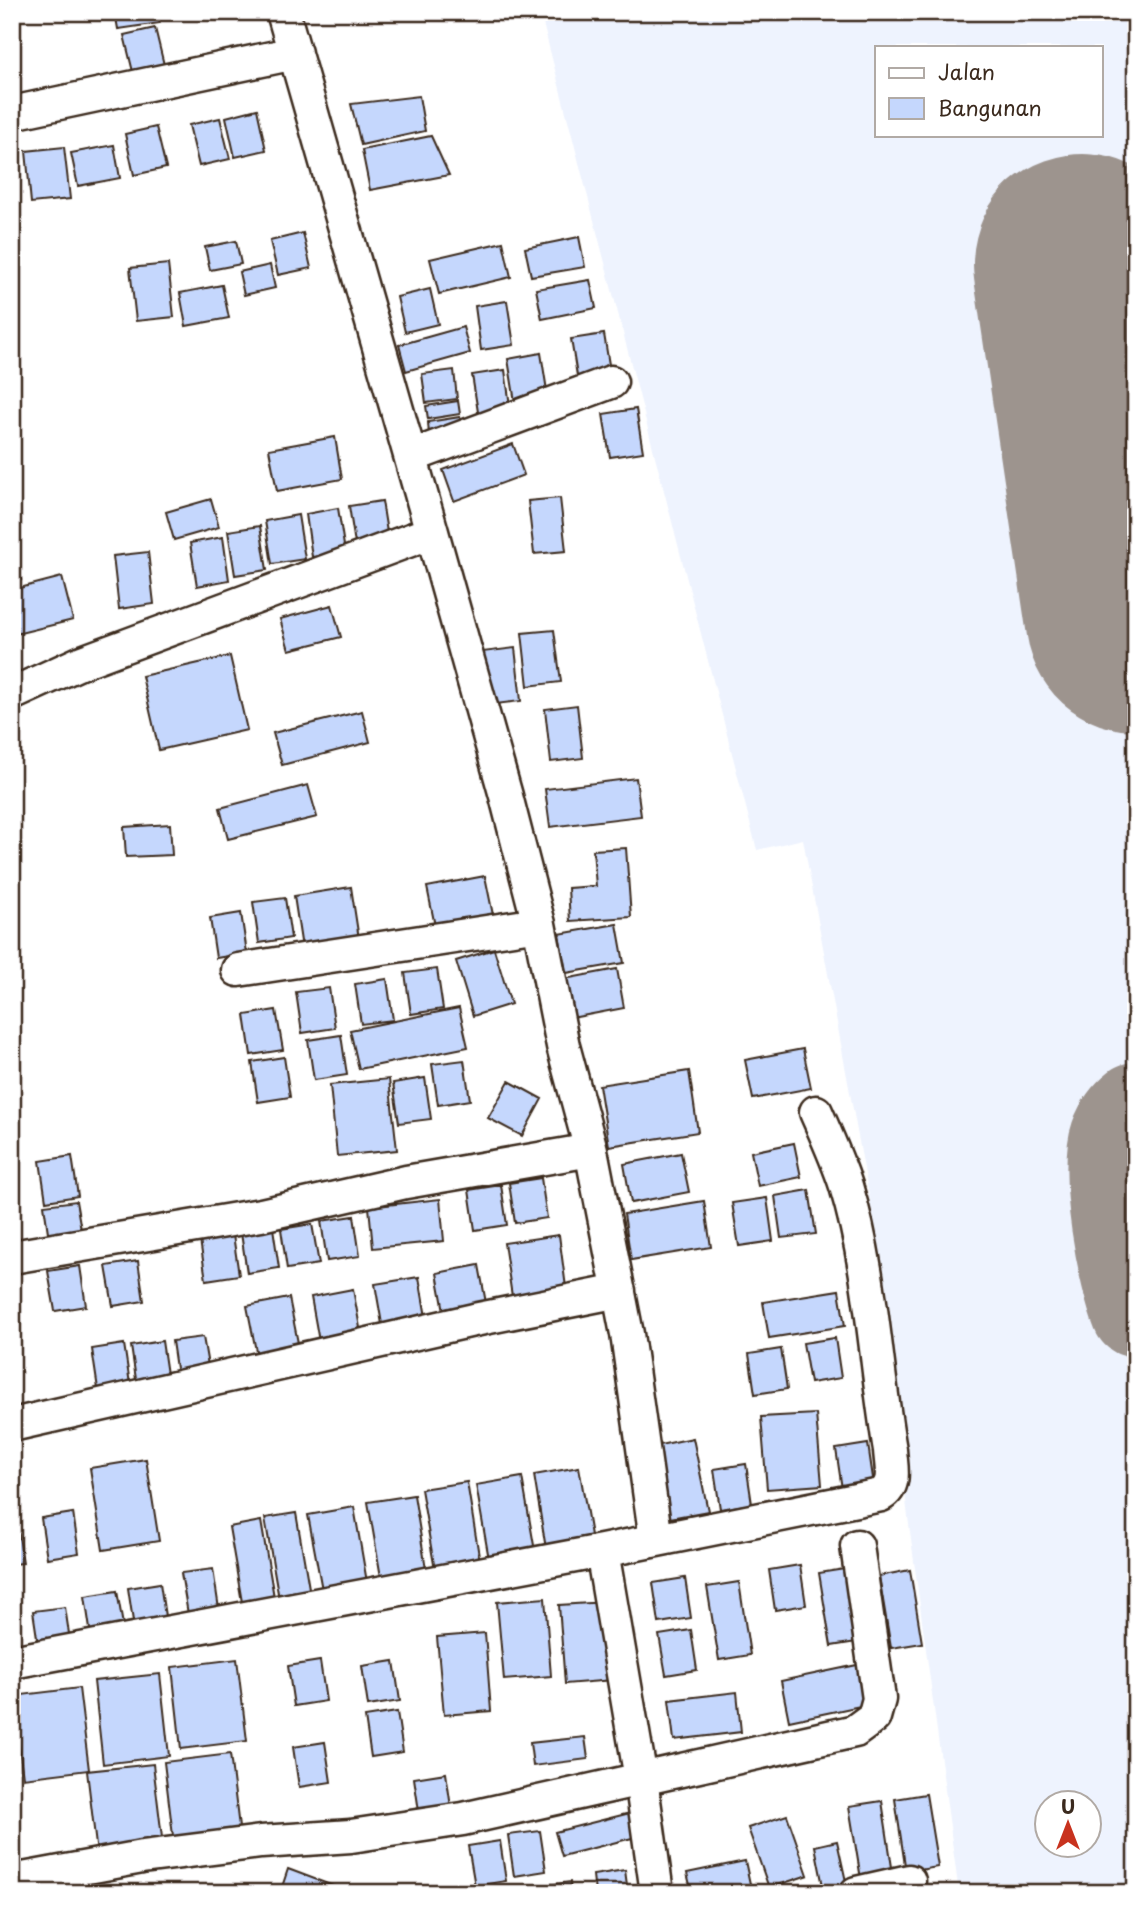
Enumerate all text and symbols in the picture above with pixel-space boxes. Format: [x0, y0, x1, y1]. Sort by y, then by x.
legend [875, 46, 1102, 136]
text: Jalan [938, 55, 995, 87]
text: Bangunan [938, 91, 1042, 123]
north arrow [1032, 1790, 1102, 1860]
text: U [1061, 1792, 1075, 1820]

